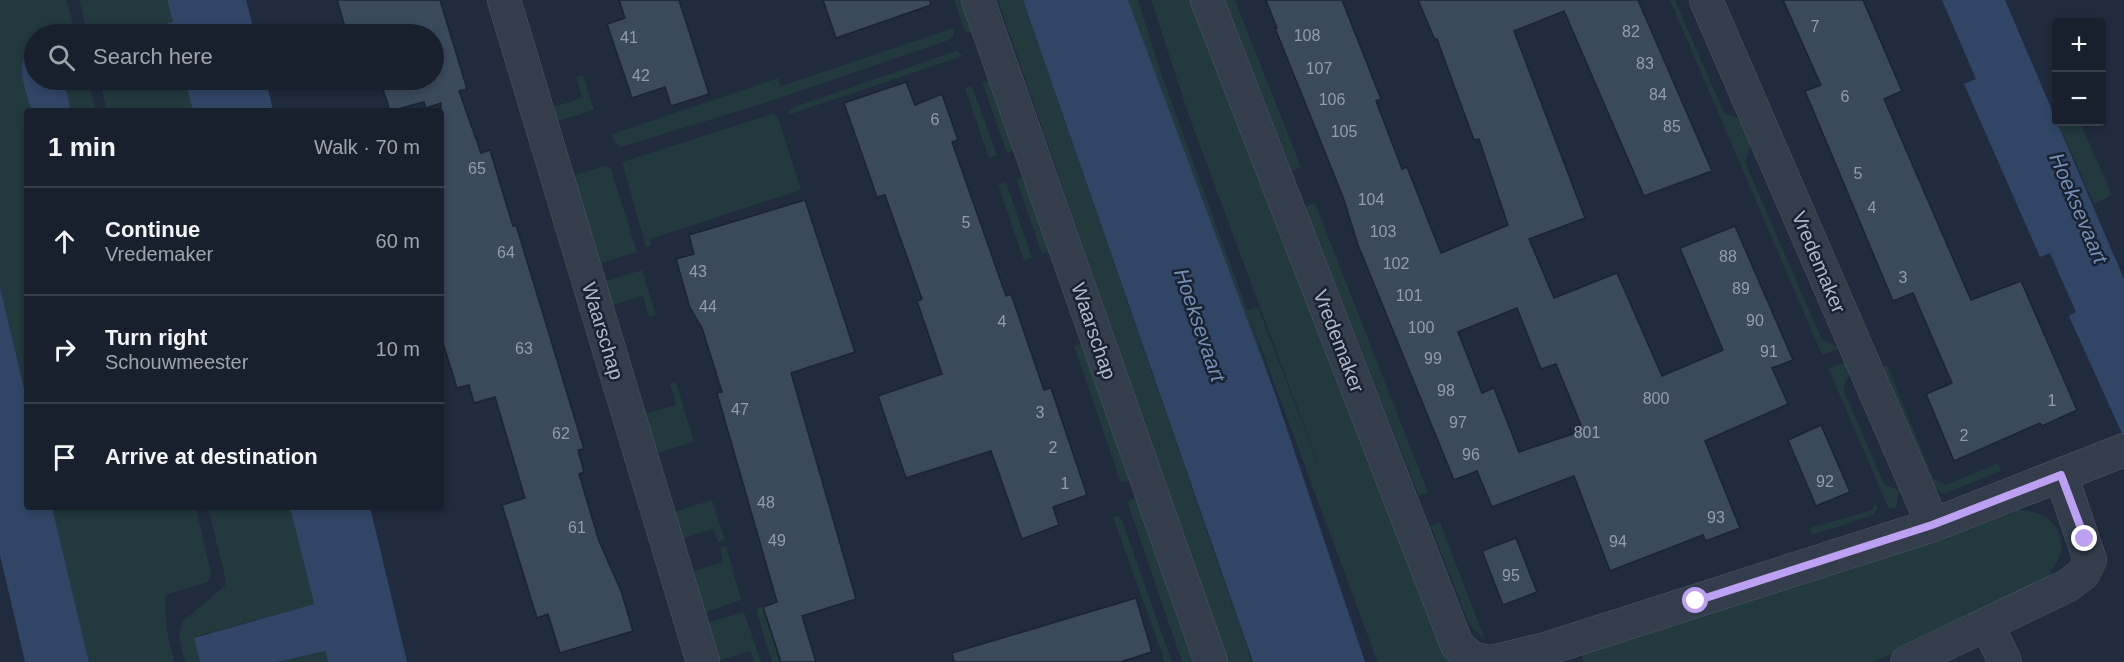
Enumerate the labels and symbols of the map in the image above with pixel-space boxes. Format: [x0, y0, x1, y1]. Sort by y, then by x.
house number: 7 [1811, 18, 1820, 35]
house number: 82 [1622, 23, 1640, 40]
house number: 108 [1294, 27, 1320, 44]
house number: 41 [620, 29, 638, 46]
house number: 83 [1636, 55, 1654, 72]
house number: 107 [1306, 60, 1332, 77]
house number: 42 [632, 67, 650, 84]
house number: 84 [1649, 86, 1667, 103]
house number: 6 [1841, 88, 1850, 105]
house number: 106 [1319, 91, 1345, 108]
house number: 6 [931, 111, 940, 128]
house number: 85 [1663, 118, 1681, 135]
house number: 105 [1331, 123, 1357, 140]
water label: Hoeksevaart [2045, 149, 2113, 268]
house number: 65 [468, 160, 486, 177]
house number: 5 [1854, 165, 1863, 182]
house number: 104 [1358, 191, 1384, 208]
house number: 4 [1868, 199, 1877, 216]
street label: Vredemaker [1788, 208, 1850, 316]
house number: 5 [962, 214, 971, 231]
house number: 103 [1370, 223, 1396, 240]
house number: 64 [497, 244, 515, 261]
house number: 88 [1719, 248, 1737, 265]
house number: 102 [1383, 255, 1409, 272]
house number: 43 [689, 263, 707, 280]
water label: Hoeksevaart [1170, 266, 1230, 386]
house number: 3 [1899, 269, 1908, 286]
street label: Waarschap [578, 280, 628, 382]
street label: Waarschap [1067, 280, 1121, 382]
house number: 89 [1732, 280, 1750, 297]
street label: Vredemaker [1309, 287, 1369, 396]
house number: 101 [1396, 287, 1422, 304]
house number: 44 [699, 298, 717, 315]
house number: 90 [1746, 312, 1764, 329]
house number: 4 [998, 313, 1007, 330]
house number: 100 [1408, 319, 1434, 336]
house number: 63 [515, 340, 533, 357]
house number: 91 [1760, 343, 1778, 360]
house number: 99 [1424, 350, 1442, 367]
house number: 98 [1437, 382, 1455, 399]
house number: 800 [1643, 390, 1669, 407]
house number: 1 [2048, 392, 2057, 409]
house number: 47 [731, 401, 749, 418]
house number: 3 [1036, 404, 1045, 421]
house number: 97 [1449, 414, 1467, 431]
house number: 801 [1574, 424, 1600, 441]
house number: 62 [552, 425, 570, 442]
house number: 2 [1960, 427, 1969, 444]
house number: 2 [1049, 439, 1058, 456]
house number: 96 [1462, 446, 1480, 463]
house number: 92 [1816, 473, 1834, 490]
house number: 1 [1061, 475, 1070, 492]
house number: 48 [757, 494, 775, 511]
house number: 93 [1707, 509, 1725, 526]
house number: 61 [568, 519, 586, 536]
route end [2071, 525, 2097, 551]
house number: 49 [768, 532, 786, 549]
house number: 94 [1609, 533, 1627, 550]
house number: 95 [1502, 567, 1520, 584]
route start [1682, 587, 1708, 613]

